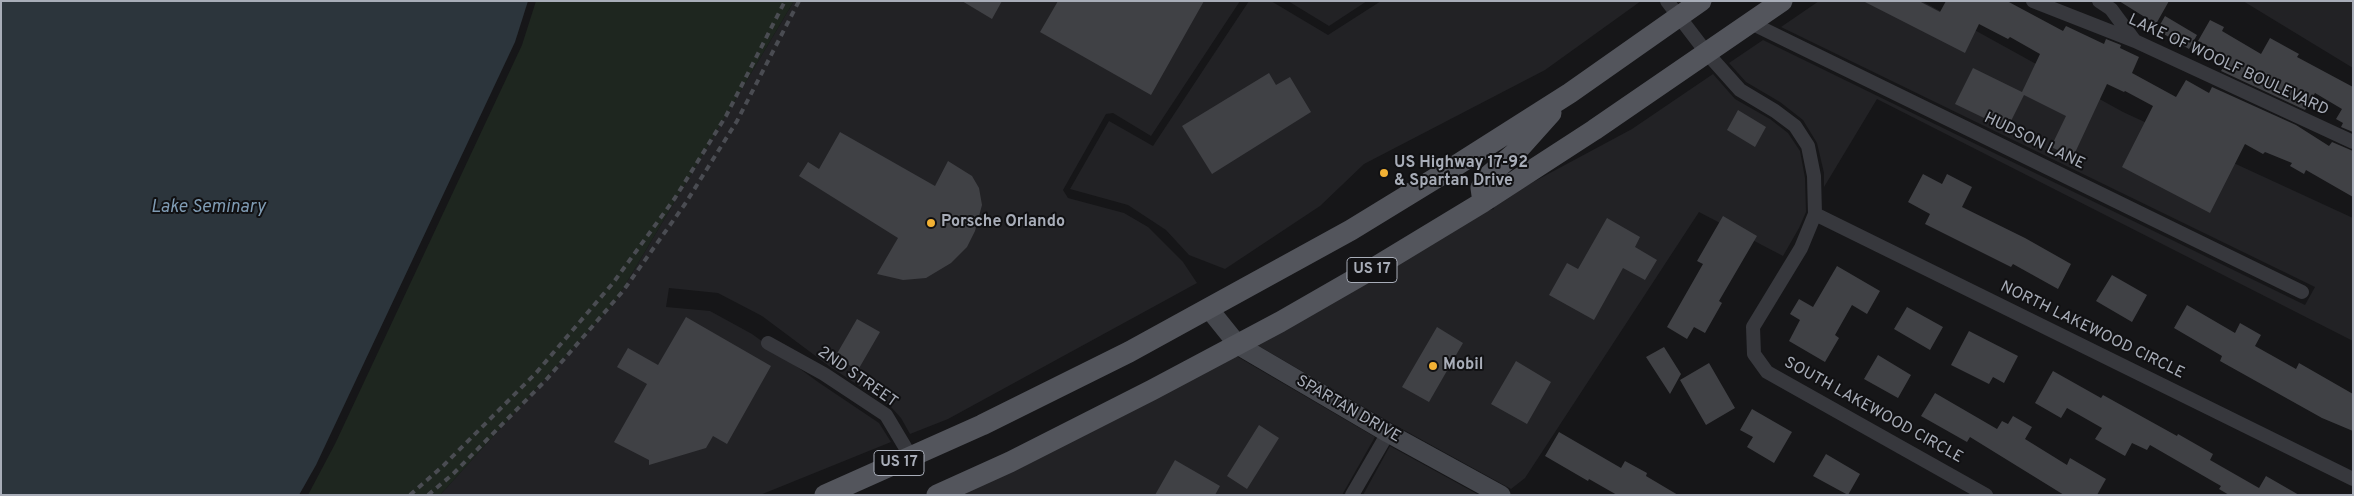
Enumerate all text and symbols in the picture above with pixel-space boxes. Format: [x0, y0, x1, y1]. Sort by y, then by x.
street label: LAKE OF WOOLF BOULEVARD [2125, 11, 2331, 121]
street label: HUDSON LANE [1980, 109, 2088, 175]
place label: US Highway 17-92 & Spartan Drive [1394, 154, 1528, 192]
marker: US Highway 17-92 & Spartan Drive [1378, 167, 1390, 179]
water label: Lake Seminary [151, 197, 265, 219]
place label: Porsche Orlando [941, 213, 1065, 233]
marker: Porsche Orlando [925, 217, 937, 229]
road number: US 17 [1347, 258, 1397, 282]
street label: NORTH LAKEWOOD CIRCLE [1997, 278, 2187, 384]
street label: 2ND STREET [813, 343, 901, 413]
street label: SOUTH LAKEWOOD CIRCLE [1780, 354, 1966, 468]
place label: Mobil [1443, 356, 1483, 376]
marker: Mobil [1427, 360, 1439, 372]
street label: SPARTAN DRIVE [1292, 372, 1404, 448]
road number: US 17 [874, 450, 924, 476]

